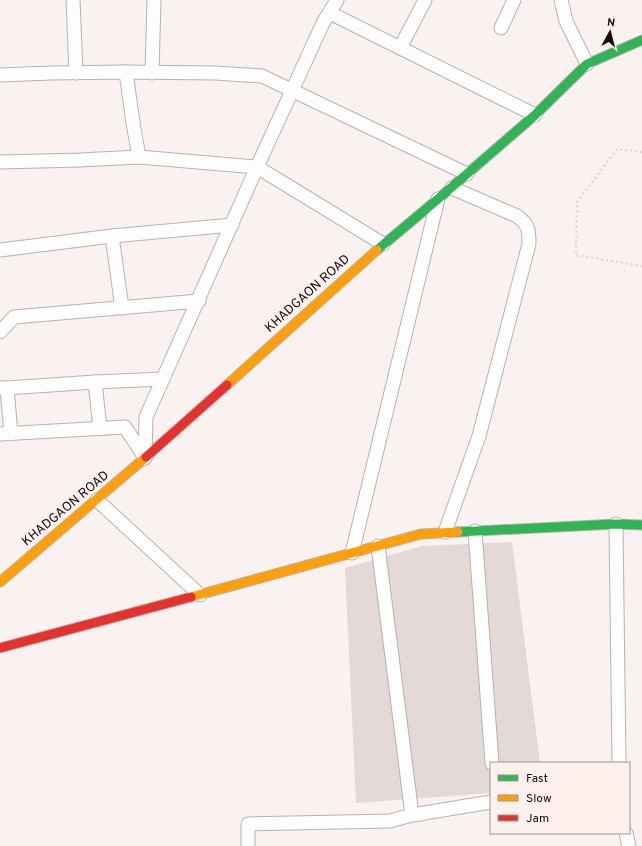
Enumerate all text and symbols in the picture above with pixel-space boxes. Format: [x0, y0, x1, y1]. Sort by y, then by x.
north arrow [590, 12, 630, 52]
text: N [606, 16, 616, 30]
street label: KHADGAON ROAD [262, 252, 354, 336]
street label: KHADGAON ROAD [19, 468, 113, 550]
legend [490, 762, 630, 834]
text: Fast [526, 771, 548, 787]
text: Slow [526, 791, 552, 807]
text: Jam [526, 811, 549, 827]

